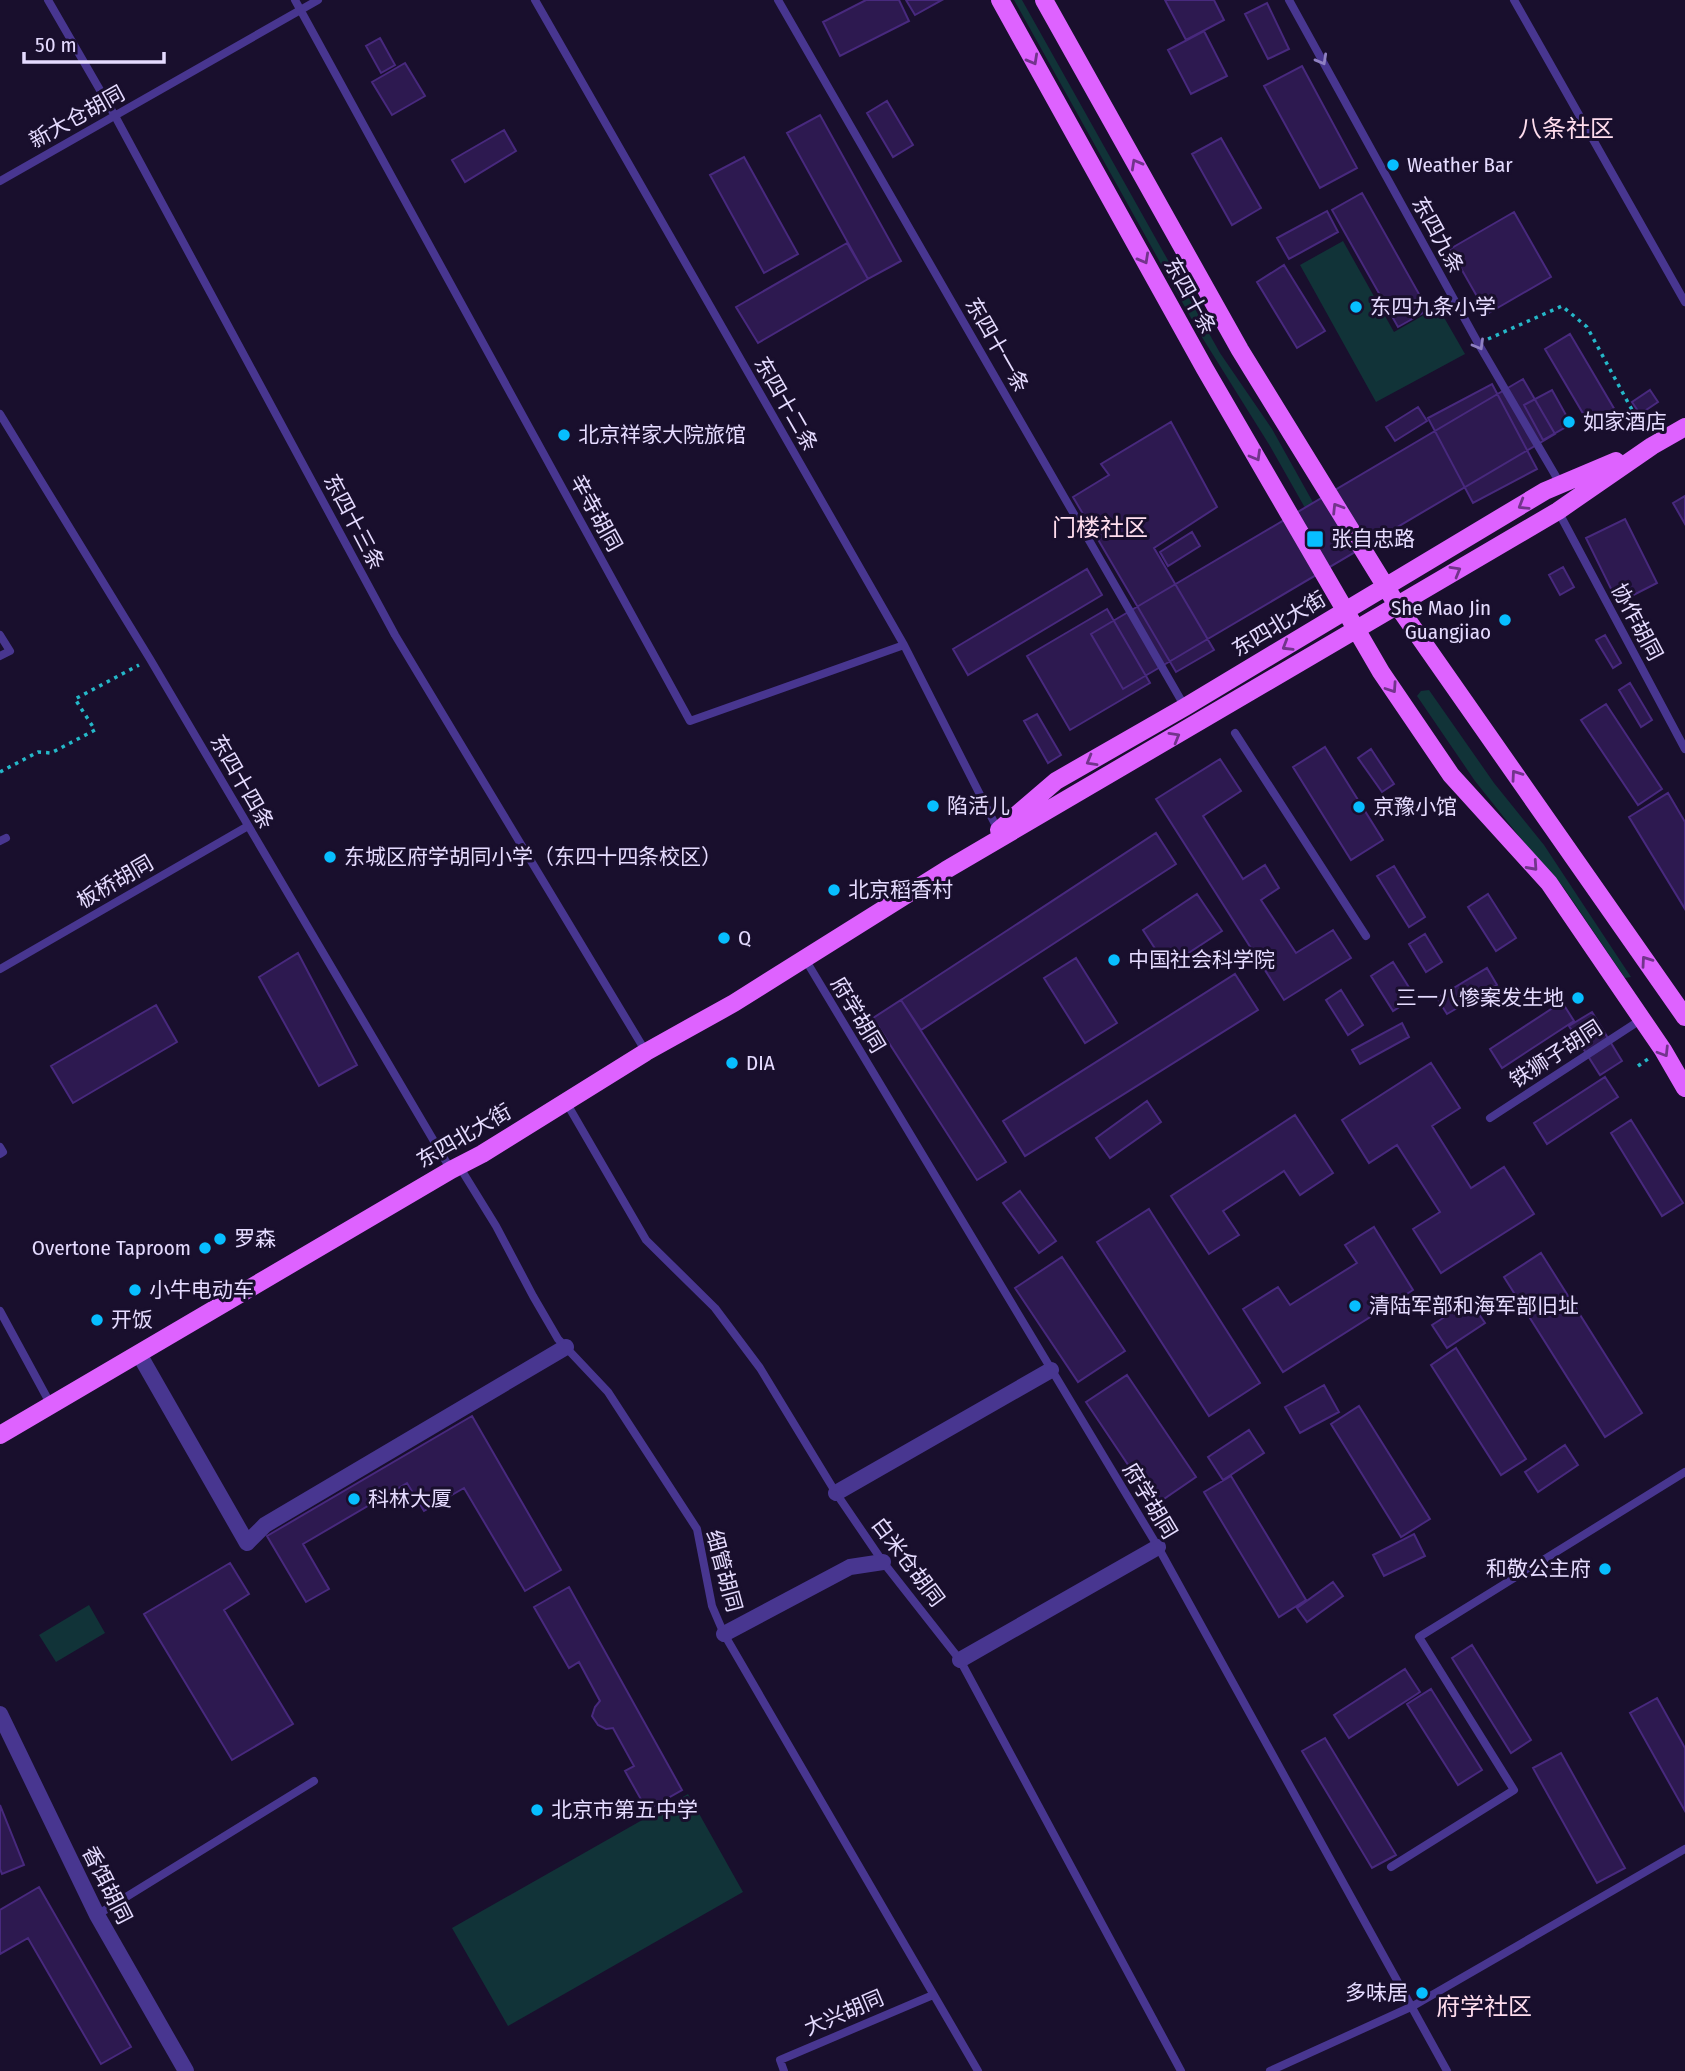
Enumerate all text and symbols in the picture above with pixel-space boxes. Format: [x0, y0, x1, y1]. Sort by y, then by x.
scale bar [24, 21, 164, 65]
text: 50 m [35, 32, 77, 58]
one-way arrow [1025, 52, 1038, 65]
one-way arrow [1314, 53, 1327, 65]
street label: 新大仓胡同 [25, 80, 129, 154]
district label: 八条社区 [1518, 115, 1614, 143]
place label: Weather Bar [1407, 152, 1513, 178]
marker: Weather Bar [1385, 157, 1401, 173]
one-way arrow [1131, 158, 1144, 171]
street label: 东四九条 [1406, 192, 1470, 278]
one-way arrow [1136, 251, 1149, 264]
street label: 东四十条 [1158, 253, 1222, 339]
street label: 东四十一条 [959, 293, 1035, 397]
place label: 东四九条小学 [1370, 294, 1496, 320]
marker: 东四九条小学 [1348, 299, 1364, 315]
one-way arrow [1471, 338, 1484, 350]
street label: 东四十二条 [748, 352, 824, 456]
place label: 如家酒店 [1583, 409, 1667, 435]
marker: 如家酒店 [1561, 414, 1577, 430]
place label: 北京祥家大院旅馆 [578, 422, 746, 448]
marker: 北京祥家大院旅馆 [556, 427, 572, 443]
one-way arrow [1248, 449, 1261, 462]
street label: 东四十三条 [318, 470, 390, 574]
street label: 辛寺胡同 [564, 470, 628, 556]
one-way arrow [1517, 496, 1530, 509]
one-way arrow [1333, 502, 1346, 515]
district label: 门楼社区 [1052, 514, 1148, 542]
place label: 张自忠路 [1331, 526, 1415, 552]
marker: 张自忠路 [1305, 529, 1325, 549]
one-way arrow [1449, 566, 1461, 579]
street label: 协作胡同 [1606, 579, 1668, 665]
street label: 东四北大街 [1227, 586, 1331, 662]
place label: She Mao Jin Guangjiao [1391, 595, 1491, 645]
marker: She Mao Jin Guangjiao [1497, 612, 1513, 628]
one-way arrow [1282, 637, 1295, 650]
one-way arrow [1384, 680, 1396, 693]
street label: 东四十四条 [204, 730, 280, 834]
one-way arrow [1167, 732, 1180, 745]
one-way arrow [1086, 753, 1098, 766]
one-way arrow [1512, 770, 1524, 783]
place label: 陷活儿 [947, 793, 1010, 819]
place label: 京豫小馆 [1373, 794, 1457, 820]
marker: 陷活儿 [925, 798, 941, 814]
marker: 京豫小馆 [1351, 799, 1367, 815]
place label: 东城区府学胡同小学（东四十四条校区） [344, 844, 722, 870]
marker: 东城区府学胡同小学（东四十四条校区） [322, 849, 338, 865]
street label: 板桥胡同 [72, 850, 158, 914]
one-way arrow [1525, 858, 1538, 871]
place label: 北京稻香村 [848, 877, 953, 903]
marker: 北京稻香村 [826, 882, 842, 898]
place label: Q [738, 925, 751, 951]
marker: Q [716, 930, 732, 946]
place label: 中国社会科学院 [1128, 947, 1275, 973]
marker: 中国社会科学院 [1106, 952, 1122, 968]
one-way arrow [1642, 956, 1654, 969]
street label: 府学胡同 [825, 972, 891, 1058]
place label: 三一八惨案发生地 [1396, 985, 1564, 1011]
marker: 三一八惨案发生地 [1570, 990, 1586, 1006]
street label: 铁狮子胡同 [1505, 1015, 1607, 1093]
one-way arrow [1656, 1044, 1669, 1057]
place label: DIA [746, 1050, 775, 1076]
marker: DIA [724, 1055, 740, 1071]
street label: 东四北大街 [412, 1098, 516, 1174]
place label: 罗森 [234, 1226, 276, 1252]
marker: 罗森 [212, 1231, 228, 1247]
place label: Overtone Taproom [32, 1235, 191, 1261]
marker: Overtone Taproom [197, 1240, 213, 1256]
place label: 小牛电动车 [149, 1277, 254, 1303]
marker: 小牛电动车 [127, 1282, 143, 1298]
place label: 清陆军部和海军部旧址 [1369, 1293, 1579, 1319]
marker: 清陆军部和海军部旧址 [1347, 1298, 1363, 1314]
place label: 开饭 [111, 1307, 153, 1333]
marker: 开饭 [89, 1312, 105, 1328]
street label: 府学胡同 [1117, 1458, 1183, 1544]
place label: 科林大厦 [368, 1486, 452, 1512]
marker: 科林大厦 [346, 1491, 362, 1507]
street label: 白米仓胡同 [866, 1512, 950, 1612]
street label: 细管胡同 [701, 1527, 747, 1615]
place label: 和敬公主府 [1486, 1556, 1591, 1582]
marker: 和敬公主府 [1597, 1561, 1613, 1577]
place label: 北京市第五中学 [551, 1797, 698, 1823]
marker: 北京市第五中学 [529, 1802, 545, 1818]
street label: 香饵胡同 [76, 1842, 138, 1928]
place label: 多味居 [1345, 1980, 1408, 2006]
street label: 大兴胡同 [800, 1985, 888, 2041]
marker: 多味居 [1414, 1985, 1430, 2001]
district label: 府学社区 [1436, 1993, 1532, 2021]

